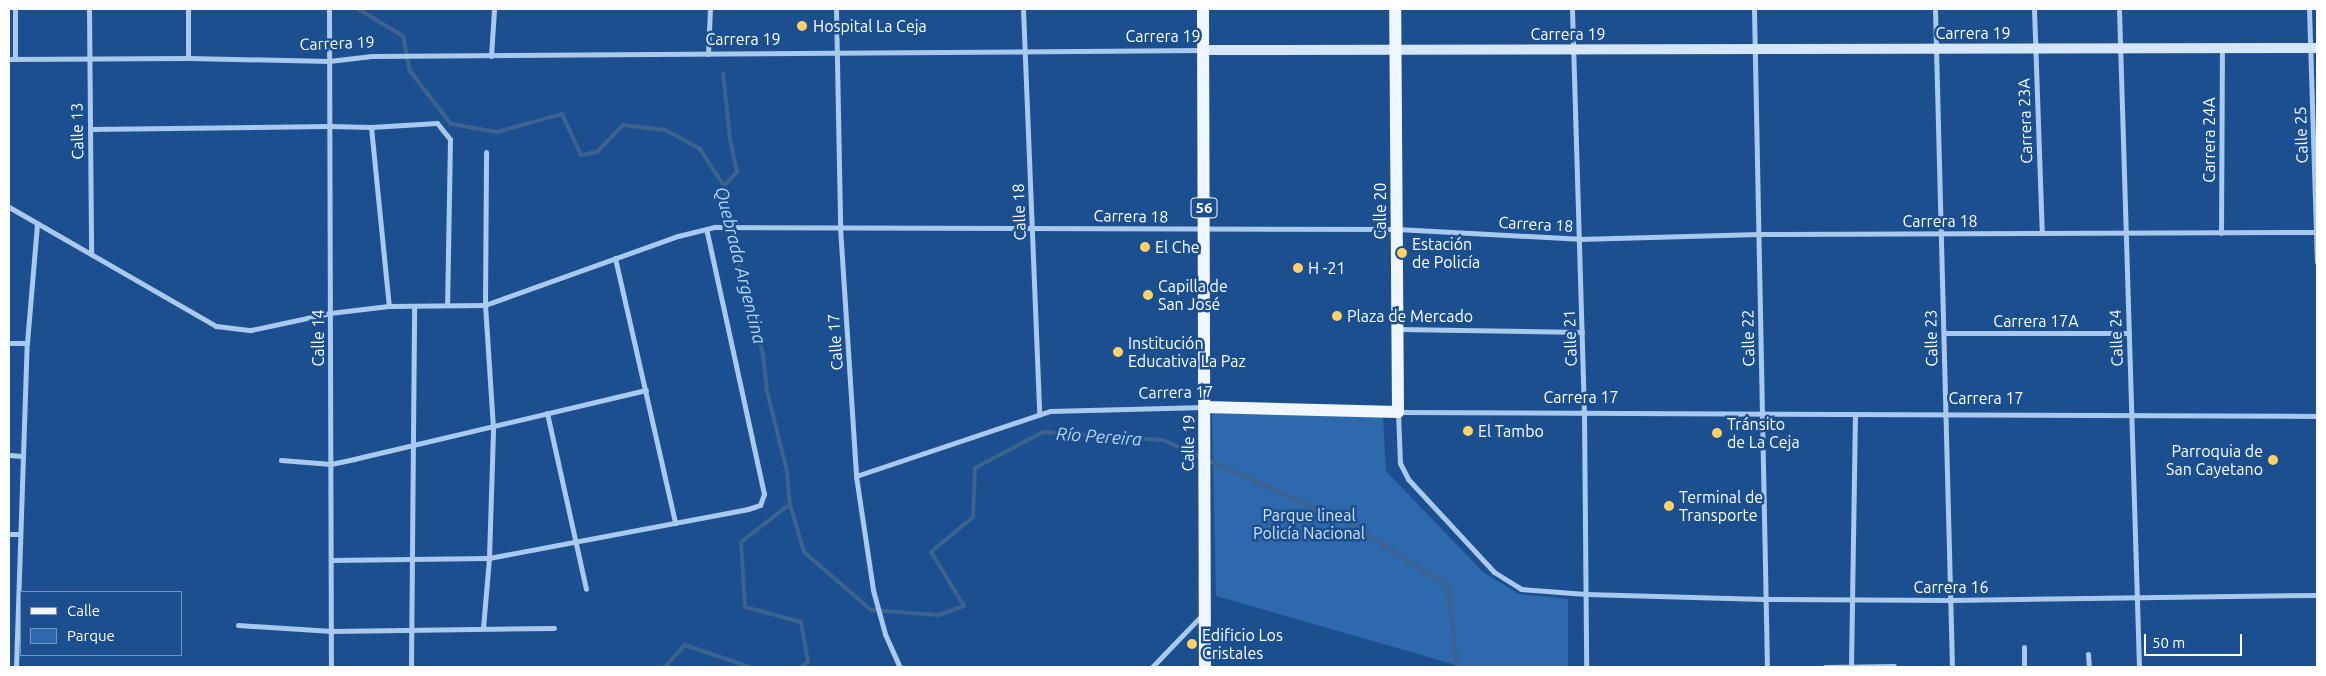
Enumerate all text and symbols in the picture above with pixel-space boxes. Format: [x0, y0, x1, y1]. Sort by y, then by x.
place label: Hospital La Ceja [813, 16, 927, 36]
marker: Hospital La Ceja [795, 19, 809, 33]
street label: Carrera 19 [1936, 23, 2010, 43]
street label: Carrera 19 [1531, 24, 1605, 44]
street label: Carrera 19 [1126, 26, 1200, 46]
street label: Carrera 19 [706, 29, 780, 49]
street label: Carrera 19 [299, 32, 375, 54]
street label: Carrera 23A [2014, 78, 2036, 164]
street label: Carrera 24A [2199, 97, 2219, 183]
street label: Calle 13 [67, 102, 87, 160]
street label: Calle 25 [2290, 106, 2312, 164]
street label: Calle 18 [1008, 183, 1030, 241]
street label: Calle 20 [1370, 183, 1390, 239]
water label: Quebrada Argentina [711, 184, 771, 346]
road number: 56 [1190, 196, 1218, 220]
street label: Carrera 18 [1093, 206, 1169, 226]
street label: Carrera 18 [1903, 211, 1977, 231]
street label: Carrera 18 [1498, 212, 1574, 236]
place label: Estación de Policía [1412, 234, 1480, 272]
place label: El Che [1155, 237, 1200, 257]
marker: El Che [1139, 241, 1151, 253]
marker: Estación de Policía [1396, 247, 1408, 259]
place label: H -21 [1308, 258, 1345, 278]
marker: H -21 [1292, 262, 1304, 274]
place label: Capilla de San José [1158, 276, 1228, 314]
marker: Capilla de San José [1142, 289, 1154, 301]
place label: Plaza de Mercado [1347, 306, 1473, 326]
street label: Calle 21 [1559, 309, 1581, 367]
street label: Calle 22 [1738, 309, 1758, 367]
street label: Calle 23 [1921, 309, 1941, 367]
street label: Calle 24 [2105, 309, 2127, 367]
street label: Calle 14 [308, 310, 328, 366]
marker: Plaza de Mercado [1331, 310, 1343, 322]
street label: Carrera 17A [1993, 311, 2079, 331]
street label: Calle 17 [823, 313, 847, 371]
place label: Institución Educativa La Paz [1128, 333, 1246, 371]
marker: Institución Educativa La Paz [1112, 346, 1124, 358]
street label: Carrera 17 [1138, 382, 1214, 402]
street label: Carrera 17 [1544, 387, 1618, 407]
street label: Carrera 17 [1949, 388, 2023, 408]
street label: Calle 19 [1178, 414, 1198, 472]
place label: Tránsito de La Ceja [1727, 414, 1800, 452]
place label: El Tambo [1478, 421, 1544, 441]
water label: Río Pereira [1055, 422, 1143, 450]
marker: El Tambo [1462, 425, 1474, 437]
marker: Tránsito de La Ceja [1711, 427, 1723, 439]
place label: Parroquia de San Cayetano [2166, 441, 2263, 479]
marker: Parroquia de San Cayetano [2267, 454, 2279, 466]
place label: Terminal de Transporte [1679, 487, 1763, 525]
marker: Terminal de Transporte [1663, 500, 1675, 512]
park label: Parque lineal Policía Nacional [1253, 505, 1365, 543]
street label: Carrera 16 [1914, 577, 1988, 597]
legend [20, 591, 182, 656]
text: Calle [67, 602, 100, 619]
scale bar [2146, 624, 2244, 656]
place label: Edificio Los Cristales [1202, 625, 1283, 663]
text: Parque [67, 627, 115, 644]
text: 50 m [2152, 634, 2185, 651]
marker: Edificio Los Cristales [1186, 638, 1198, 650]

